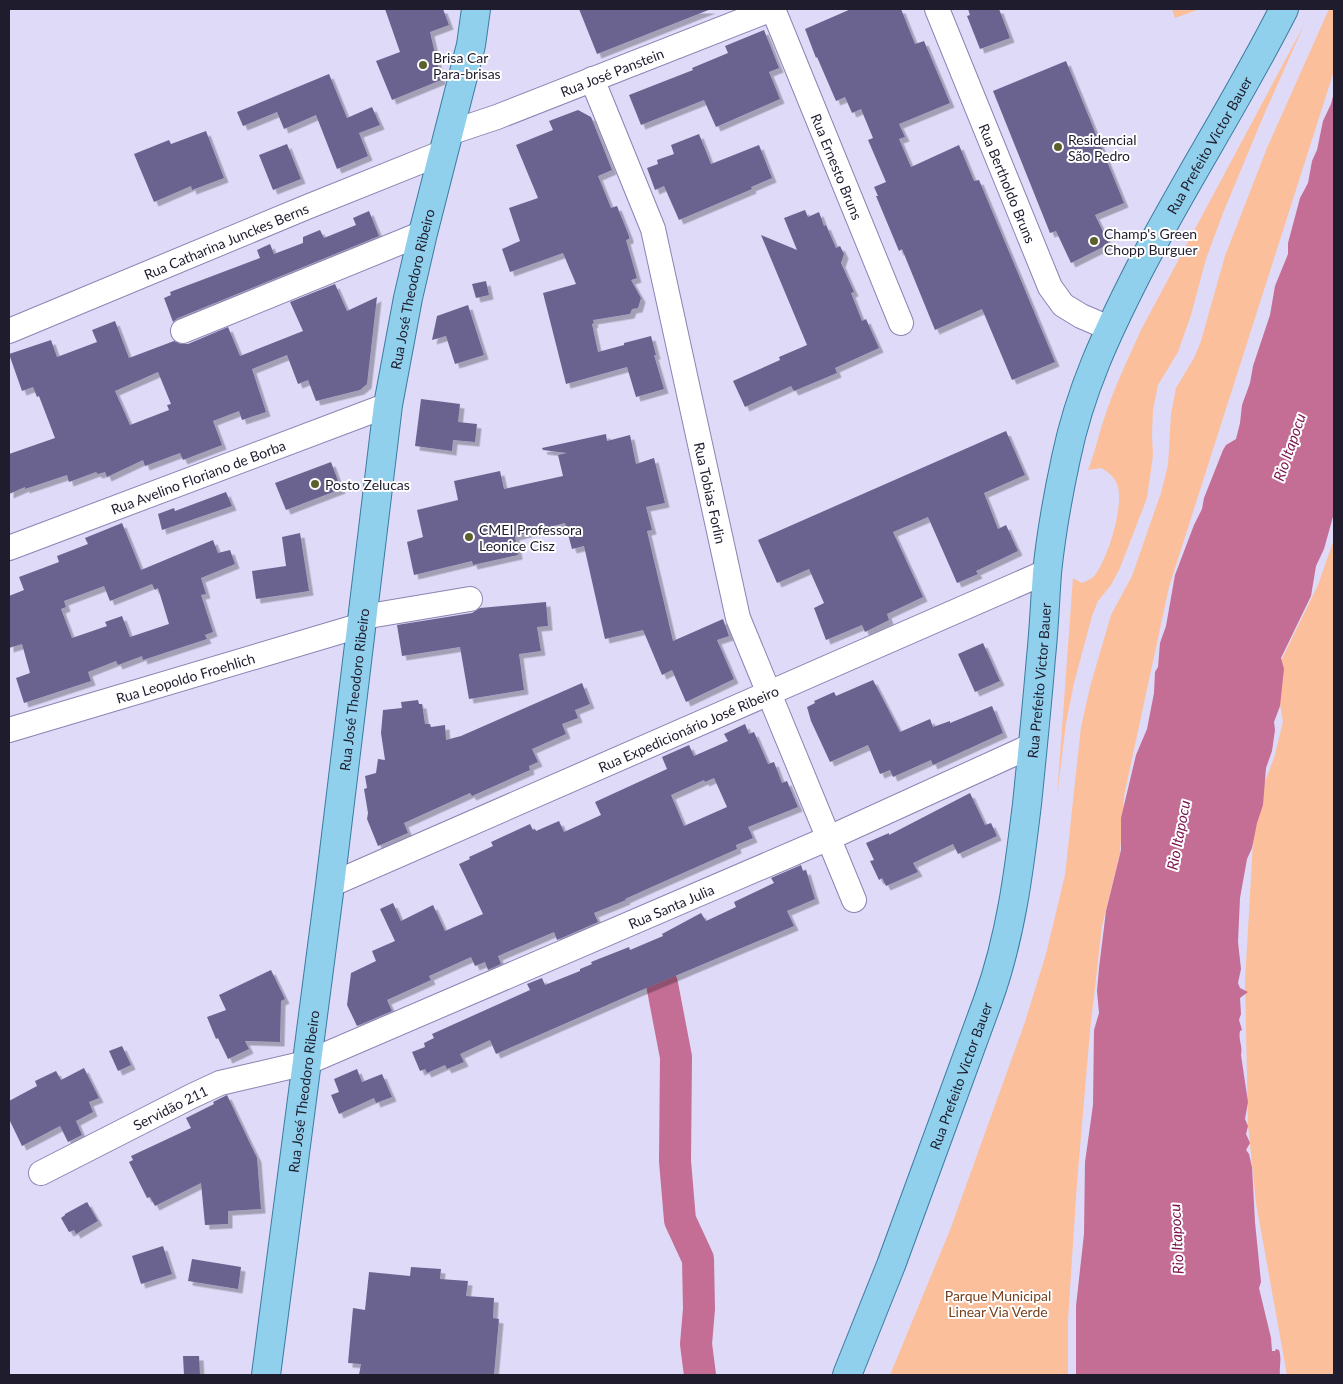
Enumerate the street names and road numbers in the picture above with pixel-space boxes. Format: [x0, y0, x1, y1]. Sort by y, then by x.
street label: Rua José Panstein [558, 44, 666, 100]
street label: Rua Prefeito Victor Bauer [1163, 73, 1255, 217]
street label: Rua Ernesto Bruns [808, 111, 866, 222]
street label: Rua Bertholdo Bruns [976, 121, 1040, 245]
street label: Rua Catharina Junckes Berns [141, 199, 311, 282]
street label: Rua José Theodoro Ribeiro [386, 207, 437, 371]
street label: Rua Avelino Floriano de Borba [108, 436, 288, 517]
street label: Rua Tobias Forlin [691, 440, 730, 545]
street label: Rua Prefeito Victor Bauer [1023, 602, 1054, 759]
street label: Rua José Theodoro Ribeiro [335, 607, 372, 772]
street label: Rua Leopoldo Froehlich [114, 649, 257, 706]
street label: Rua Expedicionário José Ribeiro [596, 681, 781, 775]
street label: Rua Santa Julia [626, 880, 716, 932]
street label: Rua Prefeito Victor Bauer [925, 1000, 995, 1152]
street label: Rua José Theodoro Ribeiro [284, 1009, 322, 1174]
street label: Servidão 211 [130, 1081, 210, 1133]

